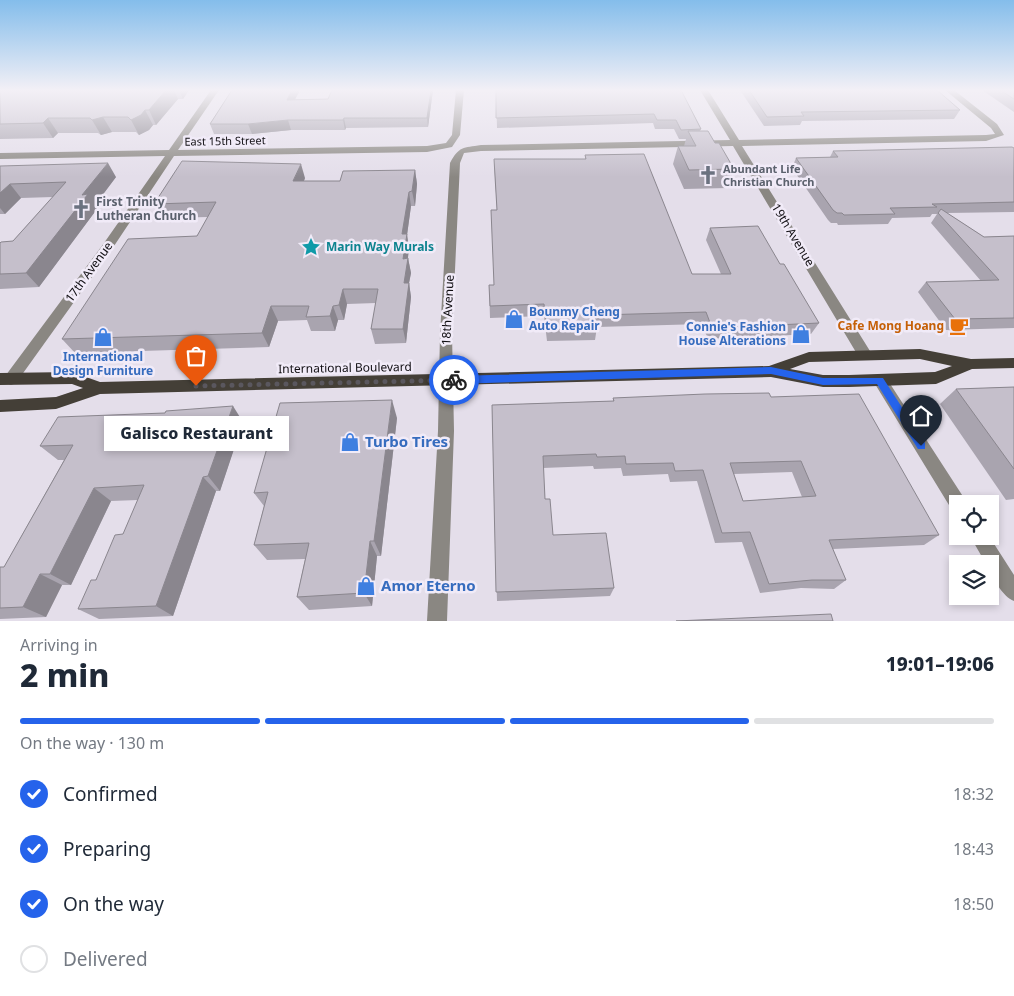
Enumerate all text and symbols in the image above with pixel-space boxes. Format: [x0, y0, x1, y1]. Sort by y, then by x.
street label: East 15th Street [184, 132, 266, 149]
place label: Abundant Life Christian Church [723, 161, 815, 189]
church icon: Abundant Life Christian Church [697, 164, 719, 186]
place label: First Trinity Lutheran Church [96, 193, 196, 224]
church icon: First Trinity Lutheran Church [70, 198, 92, 220]
street label: 19th Avenue [768, 200, 819, 270]
place icon: Marin Way Murals [300, 236, 322, 258]
street label: 17th Avenue [61, 238, 116, 305]
place label: Marin Way Murals [326, 238, 434, 255]
street label: 18th Avenue [437, 274, 458, 346]
place label: Bounmy Cheng Auto Repair [529, 303, 620, 334]
shop icon: Bounmy Cheng Auto Repair [503, 308, 525, 330]
cafe icon: Cafe Mong Hoang [948, 315, 970, 337]
place label: Cafe Mong Hoang [838, 317, 944, 334]
place label: Connie's Fashion House Alterations [679, 318, 786, 349]
shop icon: Connie's Fashion House Alterations [790, 323, 812, 345]
shop icon: International Design Furniture [92, 326, 114, 348]
pin [175, 335, 217, 386]
icon: bag [182, 342, 210, 370]
place label: International Design Furniture [53, 348, 153, 379]
courier [429, 355, 479, 405]
street label: International Boulevard [278, 358, 412, 377]
icon: bike [440, 366, 468, 394]
pin [900, 395, 942, 446]
icon: home [907, 402, 935, 430]
callout: Galisco Restaurant [104, 416, 288, 451]
text: Galisco Restaurant [120, 422, 273, 444]
shop icon: Turbo Tires [339, 431, 361, 453]
place label: Turbo Tires [365, 431, 448, 451]
map controls [949, 495, 999, 605]
button: locate [949, 495, 999, 545]
button: layers [949, 555, 999, 605]
shop icon: Amor Eterno [355, 575, 377, 597]
place label: Amor Eterno [381, 575, 476, 595]
text: Arriving in [20, 634, 98, 656]
text: 19:01–19:06 [886, 651, 994, 677]
text: 2 min [20, 653, 109, 696]
text: On the way · 130 m [20, 732, 164, 754]
icon: check [20, 780, 48, 808]
text: Confirmed [63, 781, 158, 807]
text: 18:32 [953, 783, 994, 805]
icon: check [20, 835, 48, 863]
text: Preparing [63, 836, 151, 862]
text: 18:43 [953, 838, 994, 860]
icon: check [20, 890, 48, 918]
text: On the way [63, 891, 164, 917]
text: 18:50 [953, 893, 994, 915]
text: Delivered [63, 946, 148, 972]

